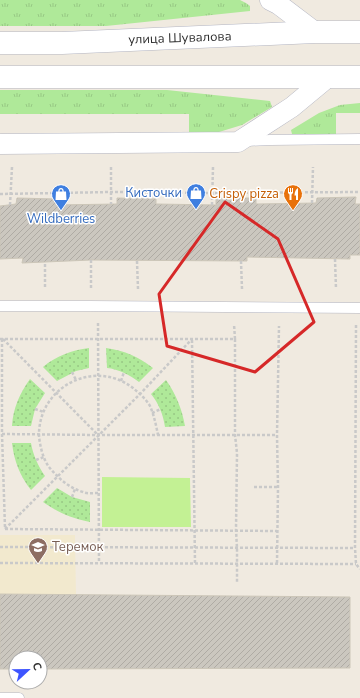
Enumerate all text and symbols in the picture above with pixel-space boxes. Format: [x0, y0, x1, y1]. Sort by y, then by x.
street label: улица Шувалова [128, 27, 232, 49]
shop icon: Кисточки [185, 182, 207, 210]
shop icon: Wildberries [50, 183, 72, 211]
restaurant icon: Crispy pizza [282, 183, 304, 211]
place label: Кисточки [125, 184, 182, 202]
place label: Crispy pizza [209, 185, 279, 203]
place label: Wildberries [27, 210, 95, 228]
school or university icon: Теремок [27, 536, 49, 564]
place label: Теремок [52, 538, 104, 556]
north arrow [8, 650, 48, 690]
text: С [28, 660, 45, 673]

